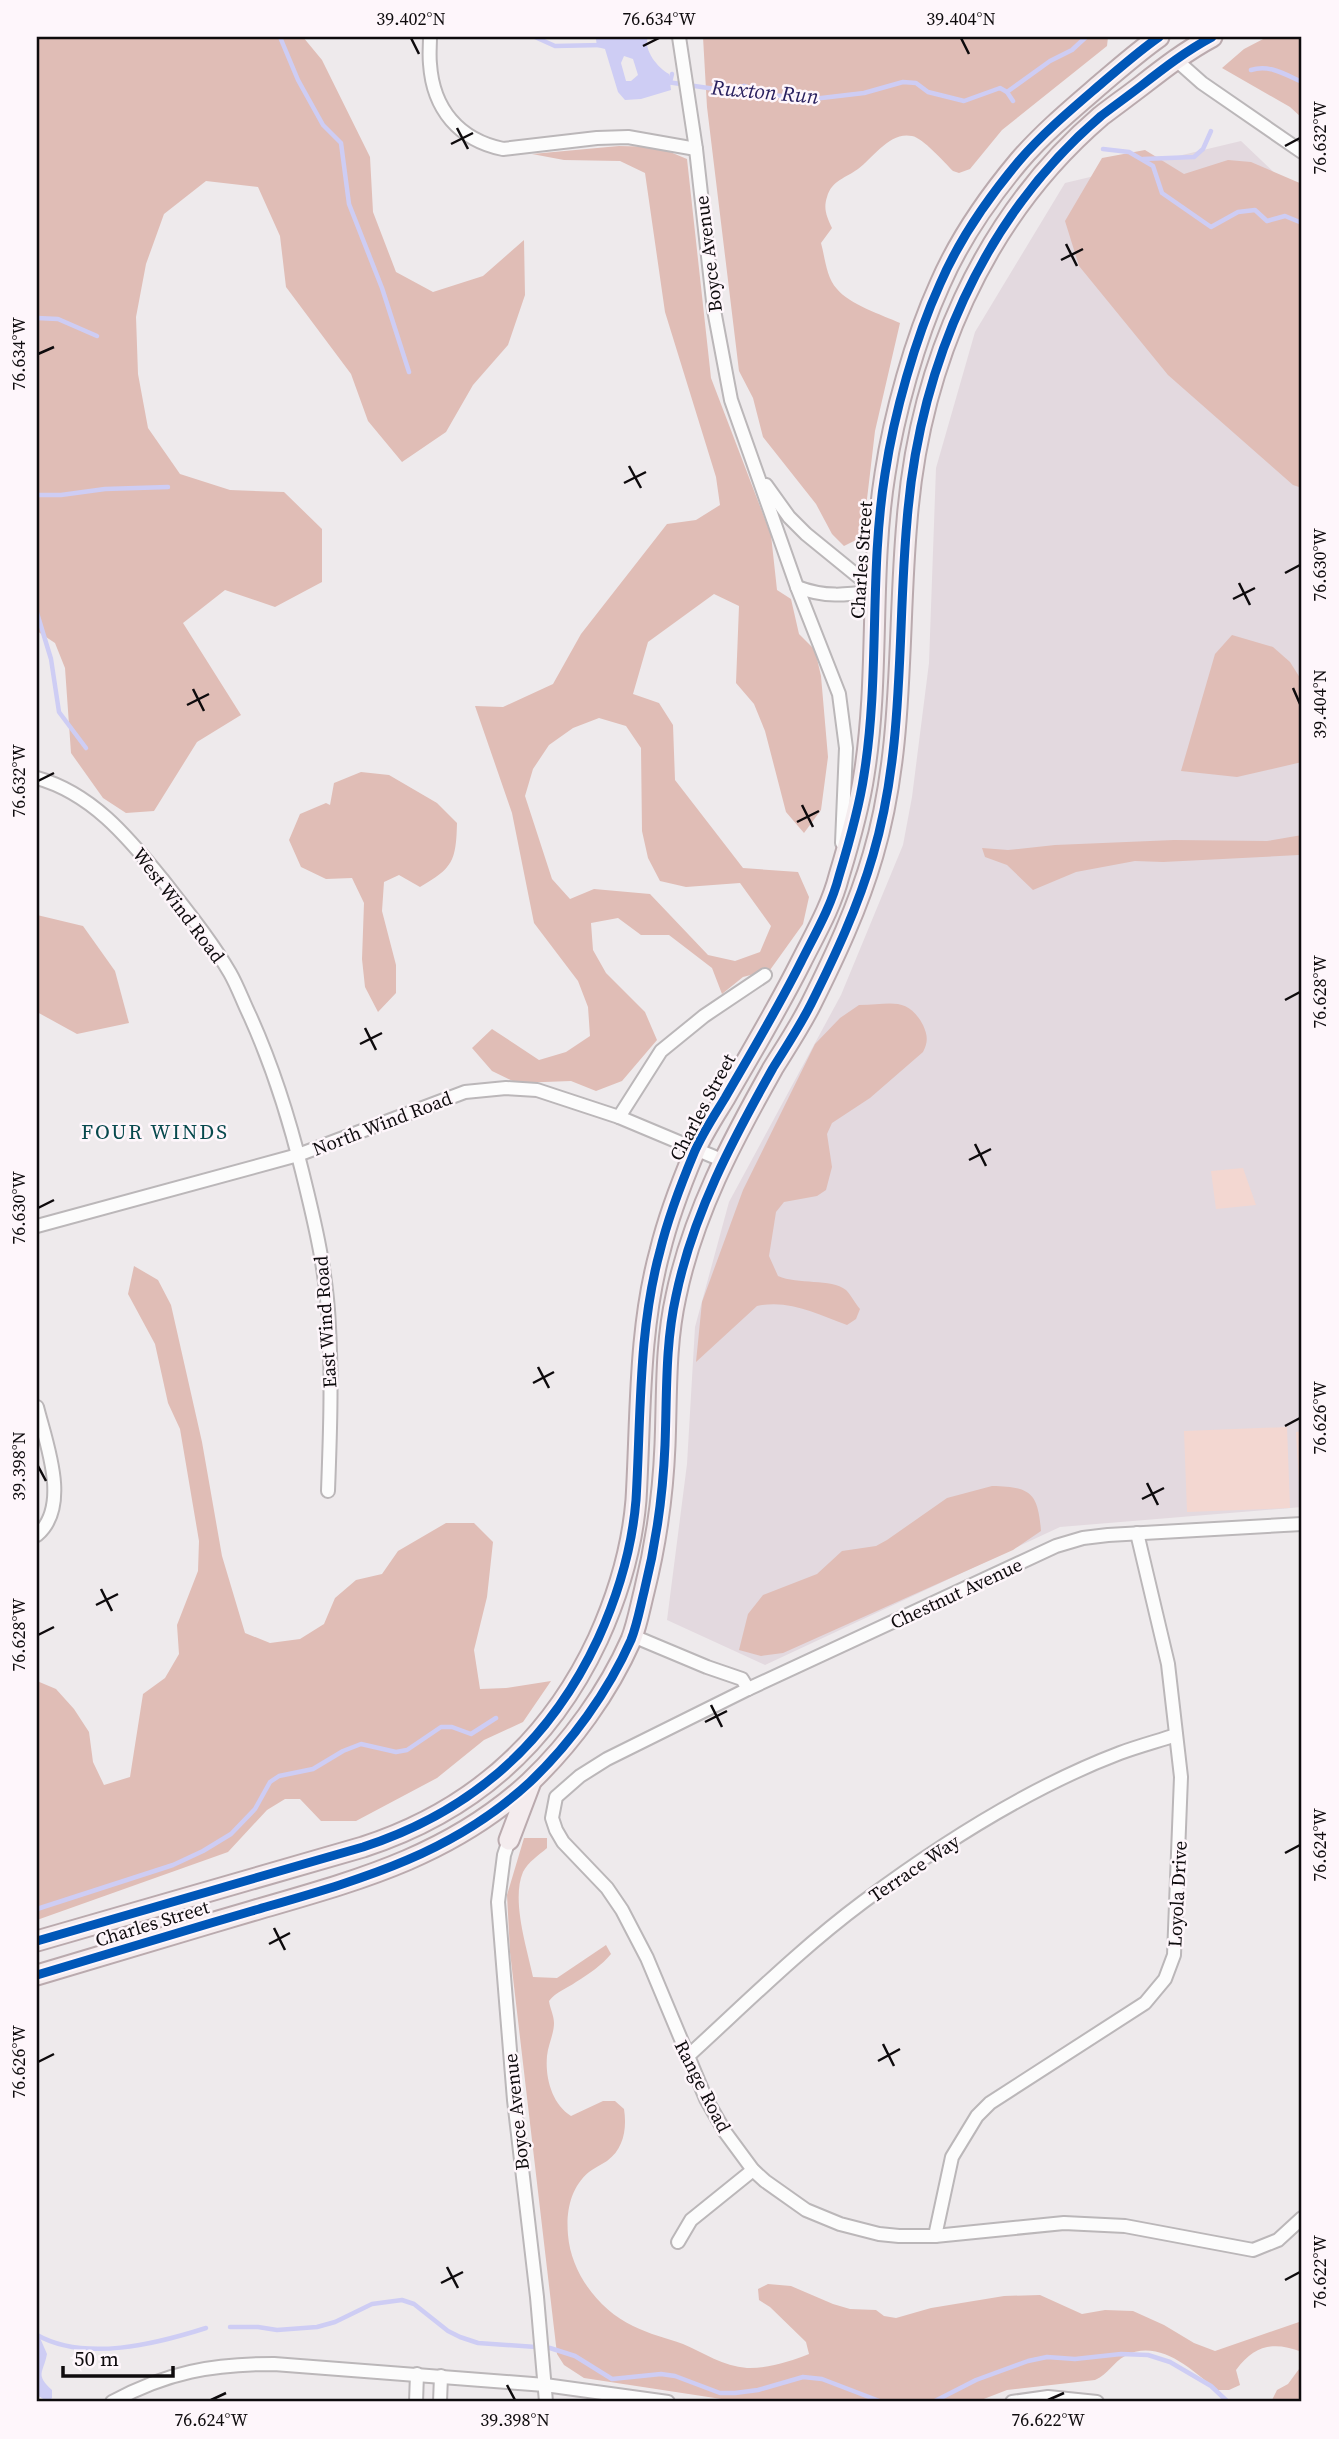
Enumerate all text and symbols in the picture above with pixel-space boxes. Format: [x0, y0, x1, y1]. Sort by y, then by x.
text: 39.402°N [376, 6, 446, 31]
text: 76.634°W [622, 6, 696, 31]
text: 39.404°N [926, 6, 996, 31]
water label: Ruxton Run [709, 72, 820, 111]
text: 76.632°W [1307, 101, 1332, 175]
street label: Boyce Avenue [688, 194, 728, 314]
text: 76.634°W [6, 317, 31, 391]
street label: Charles Street [844, 499, 878, 620]
text: 76.630°W [1307, 528, 1332, 602]
text: 39.404°N [1307, 669, 1332, 739]
text: 76.632°W [6, 744, 31, 818]
street label: West Wind Road [127, 842, 231, 968]
text: 76.628°W [1307, 955, 1332, 1029]
street label: Charles Street [663, 1048, 742, 1165]
street label: North Wind Road [309, 1084, 456, 1162]
district label: FOUR WINDS [81, 1117, 229, 1146]
text: 76.630°W [6, 1171, 31, 1245]
street label: East Wind Road [307, 1255, 343, 1389]
text: 76.626°W [1307, 1381, 1332, 1455]
text: 39.398°N [6, 1431, 31, 1501]
street label: Chestnut Avenue [886, 1551, 1026, 1635]
text: 76.628°W [6, 1598, 31, 1672]
text: 76.624°W [1307, 1808, 1332, 1882]
street label: Terrace Way [863, 1828, 965, 1908]
street label: Loyola Drive [1161, 1840, 1193, 1948]
street label: Charles Street [92, 1893, 213, 1953]
text: 76.626°W [6, 2025, 31, 2099]
street label: Range Road [669, 2035, 737, 2137]
street label: Boyce Avenue [497, 2052, 535, 2172]
text: 76.622°W [1307, 2235, 1332, 2309]
scale bar [63, 2334, 173, 2378]
text: 50 m [74, 2344, 119, 2373]
text: 76.624°W [174, 2407, 248, 2432]
text: 39.398°N [480, 2407, 550, 2432]
text: 76.622°W [1011, 2407, 1085, 2432]

